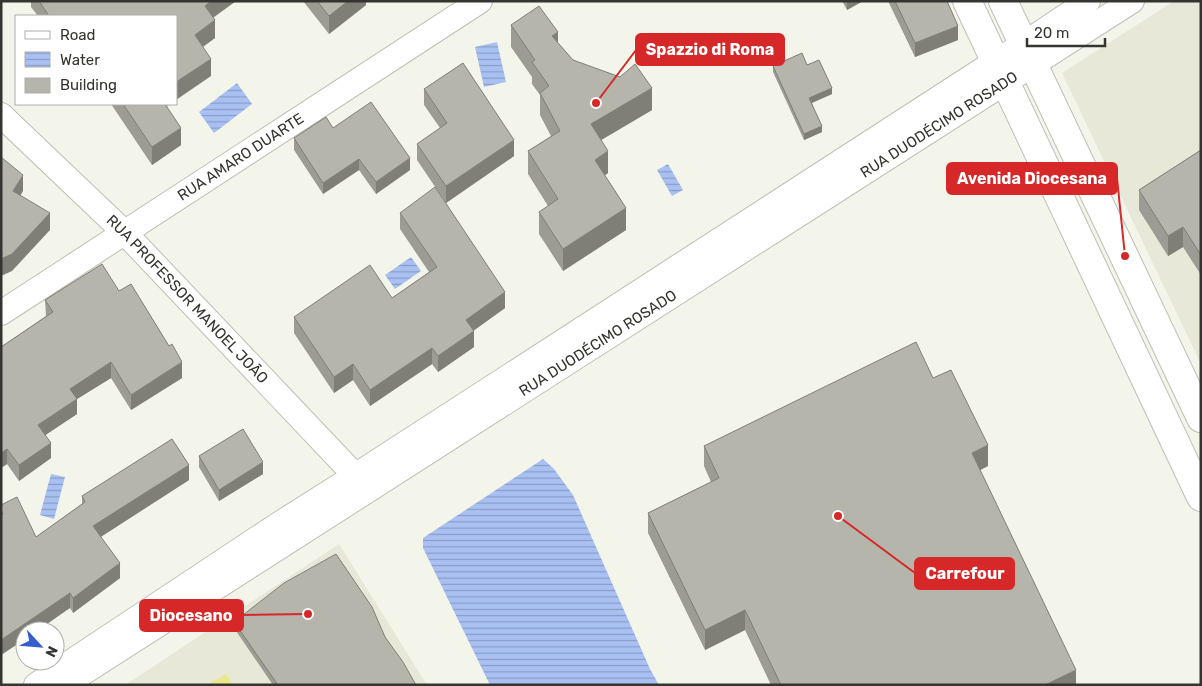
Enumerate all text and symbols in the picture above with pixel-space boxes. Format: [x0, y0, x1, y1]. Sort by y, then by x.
legend [15, 15, 178, 105]
scale bar [1027, 15, 1104, 47]
text: 20 m [1034, 24, 1069, 42]
text: Road [60, 26, 96, 44]
callout: Spazzio di Roma [636, 34, 784, 65]
text: Spazzio di Roma [646, 40, 774, 59]
text: Water [60, 51, 100, 69]
street label: RUA DUODÉCIMO ROSADO [857, 68, 1021, 182]
text: Building [60, 76, 117, 94]
street label: RUA AMARO DUARTE [174, 109, 307, 205]
callout: Avenida Diocesana [947, 163, 1117, 194]
text: Avenida Diocesana [957, 169, 1107, 188]
street label: RUA PROFESSOR MANOEL JOÃO [103, 211, 272, 387]
street label: RUA DUODÉCIMO ROSADO [516, 286, 680, 400]
callout: Carrefour [915, 558, 1014, 589]
text: Carrefour [926, 564, 1005, 583]
callout: Diocesano [140, 600, 243, 631]
text: Diocesano [149, 606, 233, 625]
north arrow [15, 621, 65, 671]
text: N [41, 643, 61, 660]

